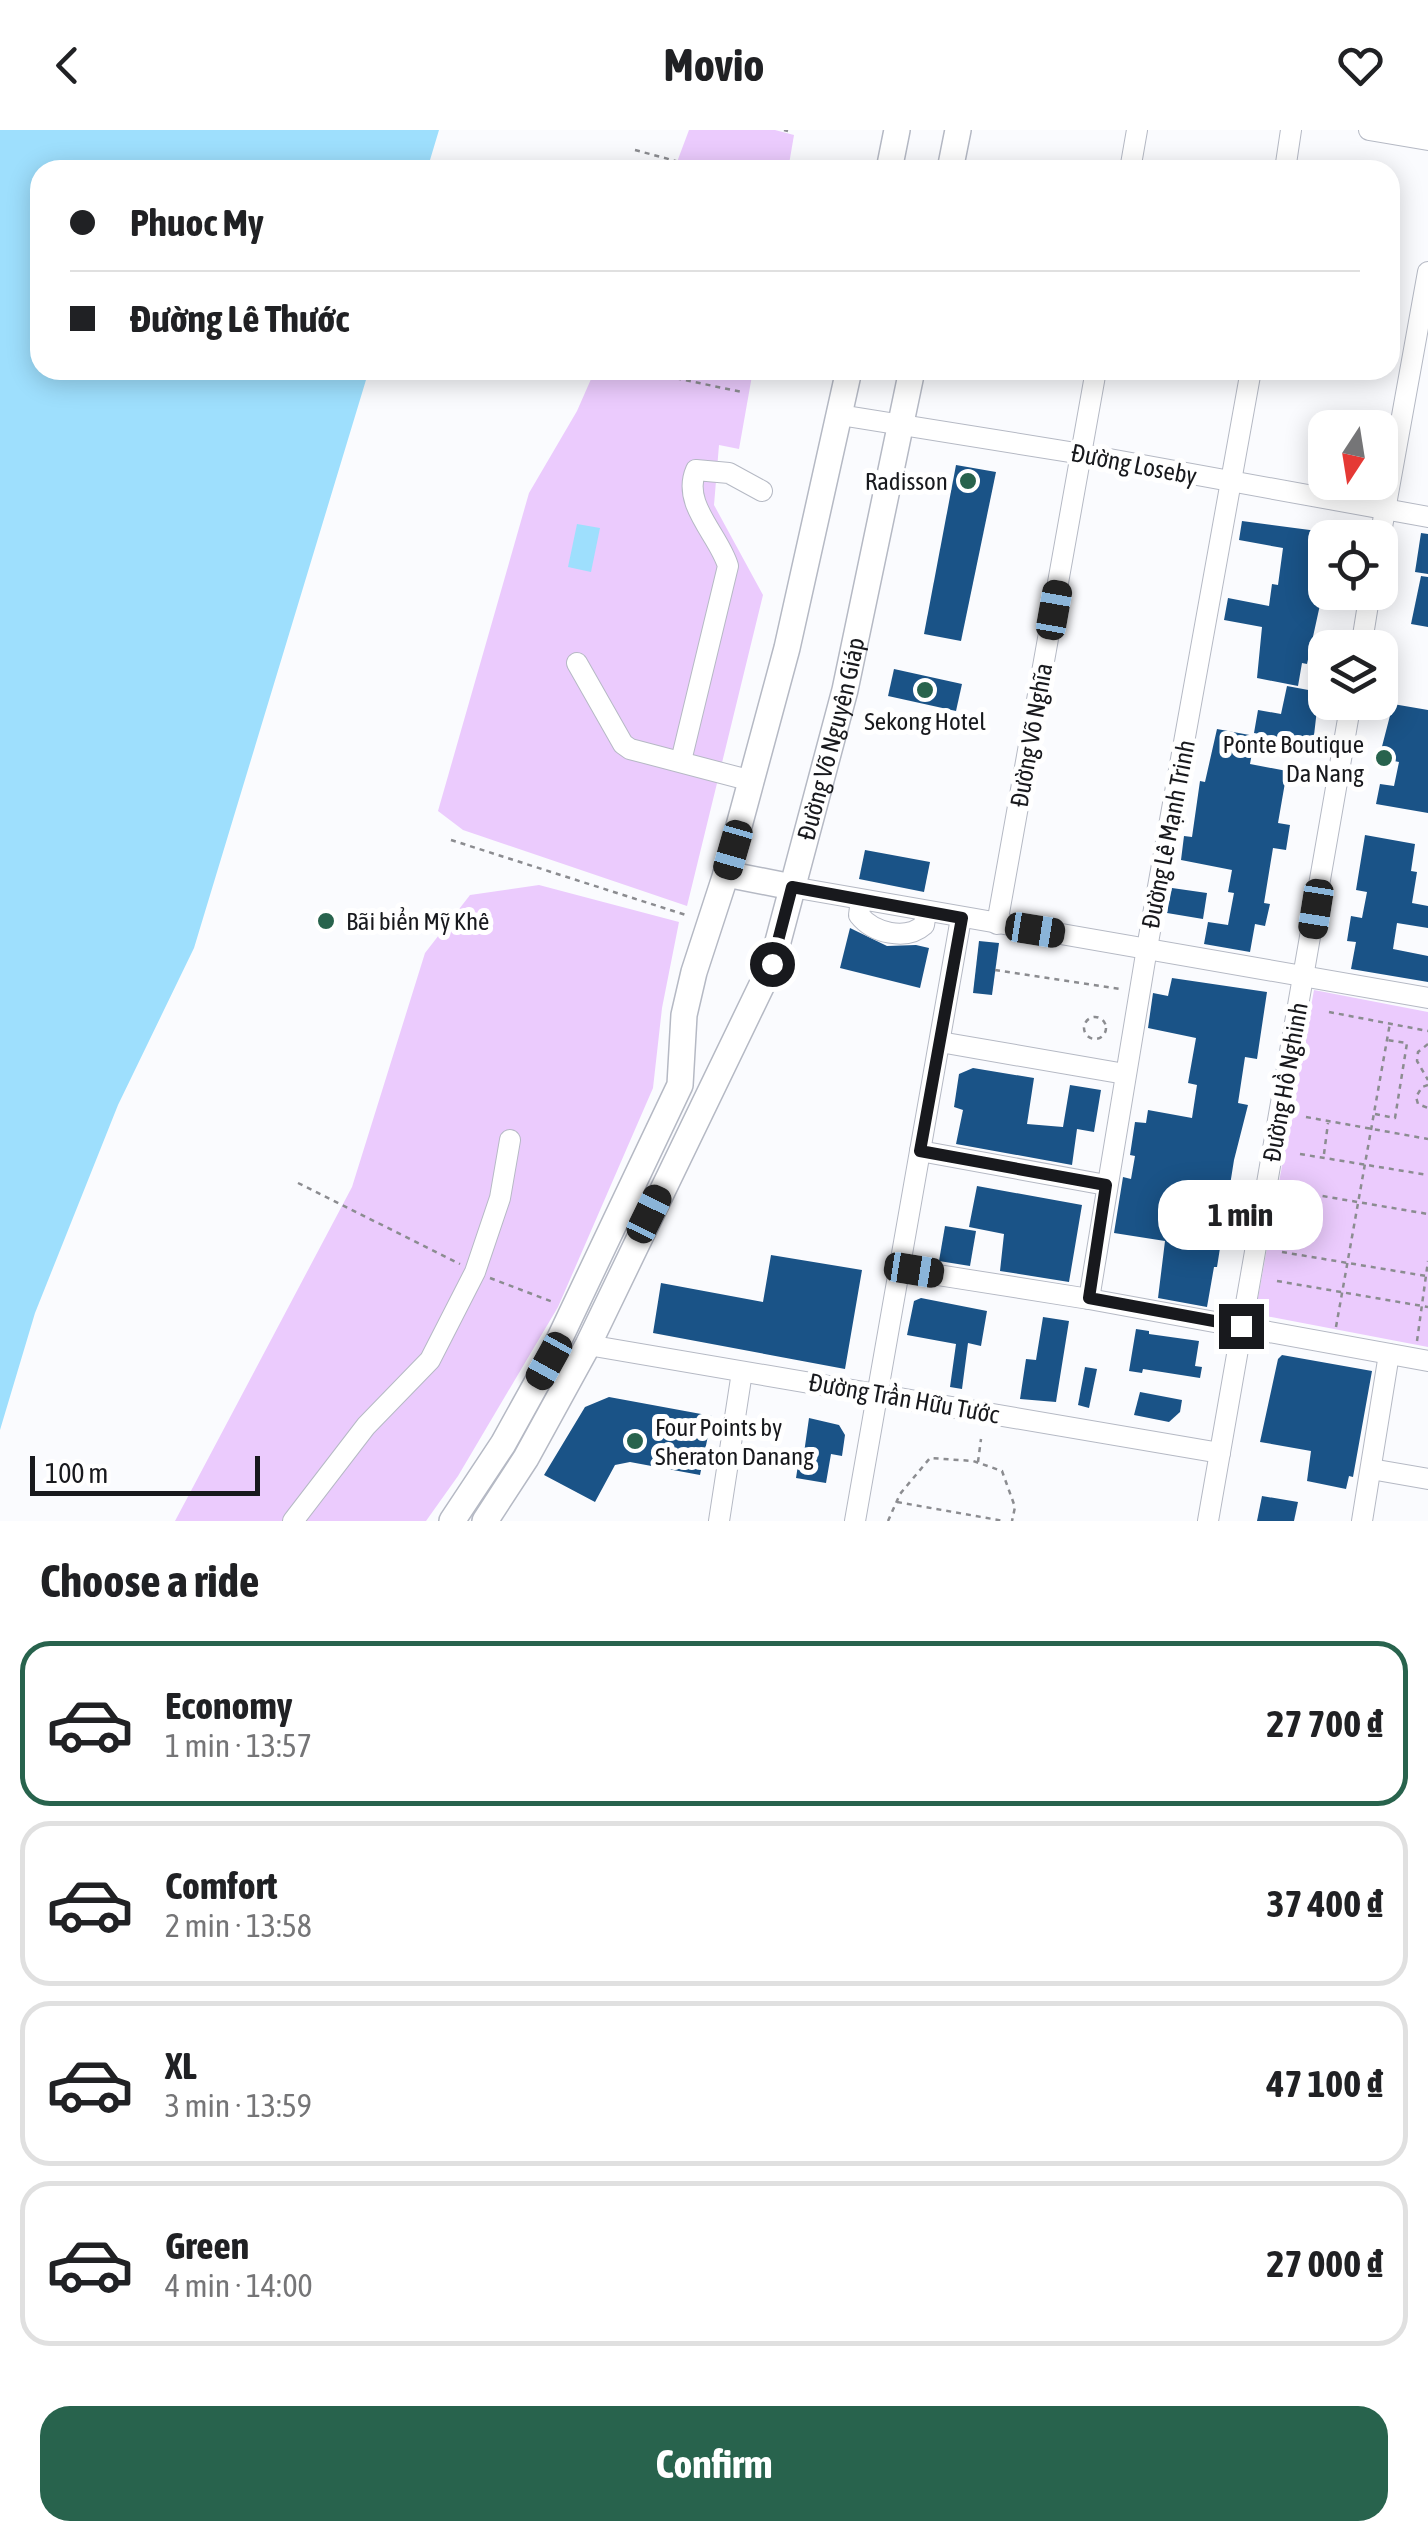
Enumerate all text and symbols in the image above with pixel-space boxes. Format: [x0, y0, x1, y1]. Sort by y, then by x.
icon: back [40, 38, 95, 93]
icon: heart [1333, 38, 1388, 93]
text: Movio [664, 39, 764, 91]
text: Phuoc My [130, 201, 264, 244]
text: Đường Lê Thước [130, 297, 349, 340]
north arrow [1308, 410, 1398, 500]
map controls [1308, 410, 1398, 720]
street label: Đường Loseby [1069, 438, 1199, 490]
place label: Radisson [865, 467, 948, 495]
marker: Radisson [957, 470, 979, 492]
button: locate [1308, 520, 1398, 610]
car [1034, 578, 1074, 642]
button: layers [1308, 630, 1398, 720]
street label: Đường Võ Nguyên Giáp [792, 635, 870, 843]
street label: Đường Võ Nghĩa [1005, 661, 1057, 809]
marker: Sekong Hotel [914, 679, 936, 701]
place label: Sekong Hotel [864, 707, 986, 735]
place label: Ponte Boutique Da Nang [1222, 730, 1364, 787]
street label: Đường Lê Mạnh Trinh [1136, 737, 1200, 931]
marker: Ponte Boutique Da Nang [1373, 747, 1395, 769]
car [710, 817, 756, 883]
car [1296, 877, 1336, 941]
place label: Bãi biển Mỹ Khê [346, 906, 489, 935]
marker: Bãi biển Mỹ Khê [315, 910, 337, 932]
car [1003, 910, 1067, 950]
route start [750, 942, 795, 987]
street label: Đường Hồ Nghinh [1257, 1000, 1313, 1164]
car [622, 1180, 676, 1248]
callout: 1 min [1158, 1181, 1324, 1251]
text: 1 min [1208, 1196, 1273, 1233]
car [882, 1250, 946, 1290]
route end [1219, 1304, 1264, 1349]
car [521, 1327, 577, 1395]
street label: Đường Trần Hữu Tước [807, 1367, 1002, 1429]
place label: Four Points by Sheraton Danang [655, 1413, 814, 1470]
marker: Four Points by Sheraton Danang [624, 1430, 646, 1452]
scale bar [30, 1451, 260, 1496]
text: 100 m [45, 1457, 108, 1489]
text: Choose a ride [40, 1555, 259, 1607]
icon: car [45, 1679, 135, 1769]
text: Economy [165, 1684, 292, 1727]
text: 27 700 ₫ [1267, 1702, 1383, 1745]
text: 1 min · 13:57 [165, 1727, 312, 1764]
icon: car [45, 1859, 135, 1949]
text: Comfort [165, 1864, 277, 1907]
text: 37 400 ₫ [1267, 1882, 1383, 1925]
text: 2 min · 13:58 [165, 1907, 312, 1944]
icon: car [45, 2039, 135, 2129]
text: XL [165, 2044, 197, 2087]
text: 47 100 ₫ [1267, 2062, 1383, 2105]
text: 3 min · 13:59 [165, 2087, 312, 2124]
icon: car [45, 2219, 135, 2309]
text: Green [165, 2224, 249, 2267]
text: 27 000 ₫ [1267, 2242, 1383, 2285]
text: 4 min · 14:00 [165, 2267, 312, 2304]
button: Confirm [40, 2406, 1388, 2521]

